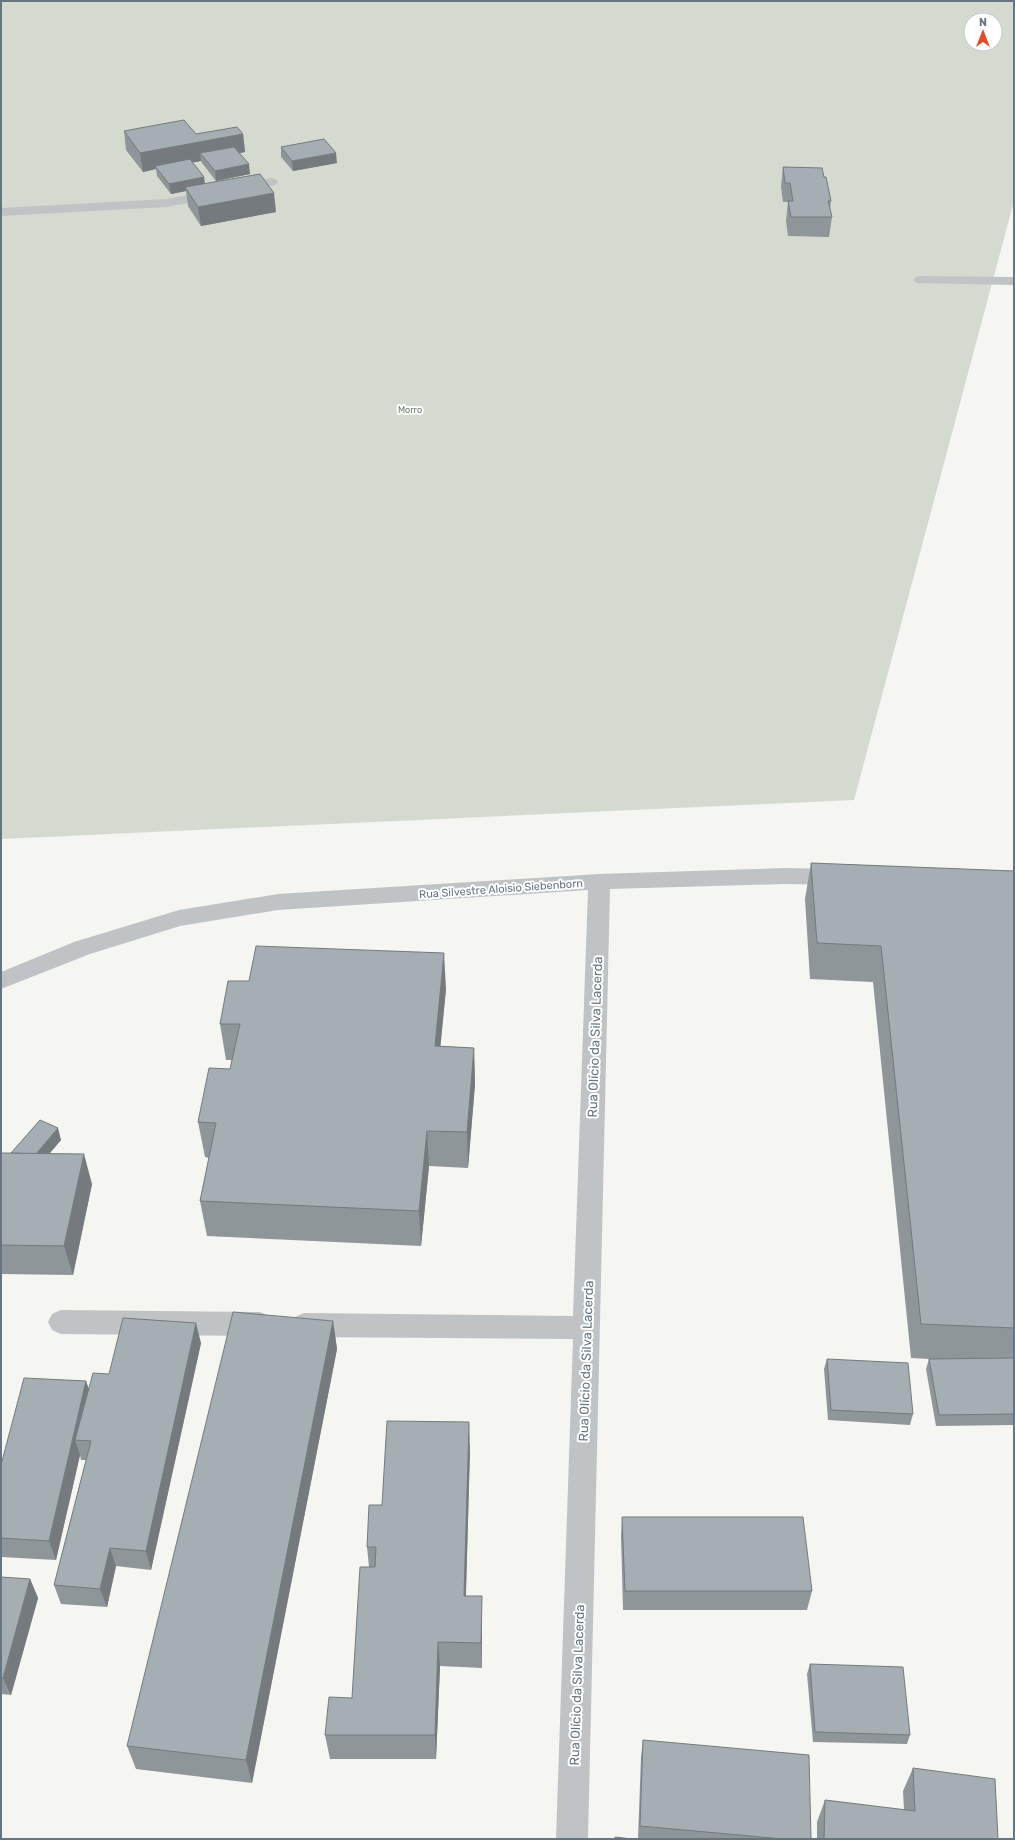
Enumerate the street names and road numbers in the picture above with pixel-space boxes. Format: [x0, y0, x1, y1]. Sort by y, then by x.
street label: Rua Silvestre Aloisio Siebenborn [419, 877, 583, 901]
street label: Rua Olício da Silva Lacerda [585, 956, 605, 1118]
street label: Rua Olício da Silva Lacerda [576, 1280, 596, 1442]
street label: Rua Olício da Silva Lacerda [567, 1604, 587, 1766]

